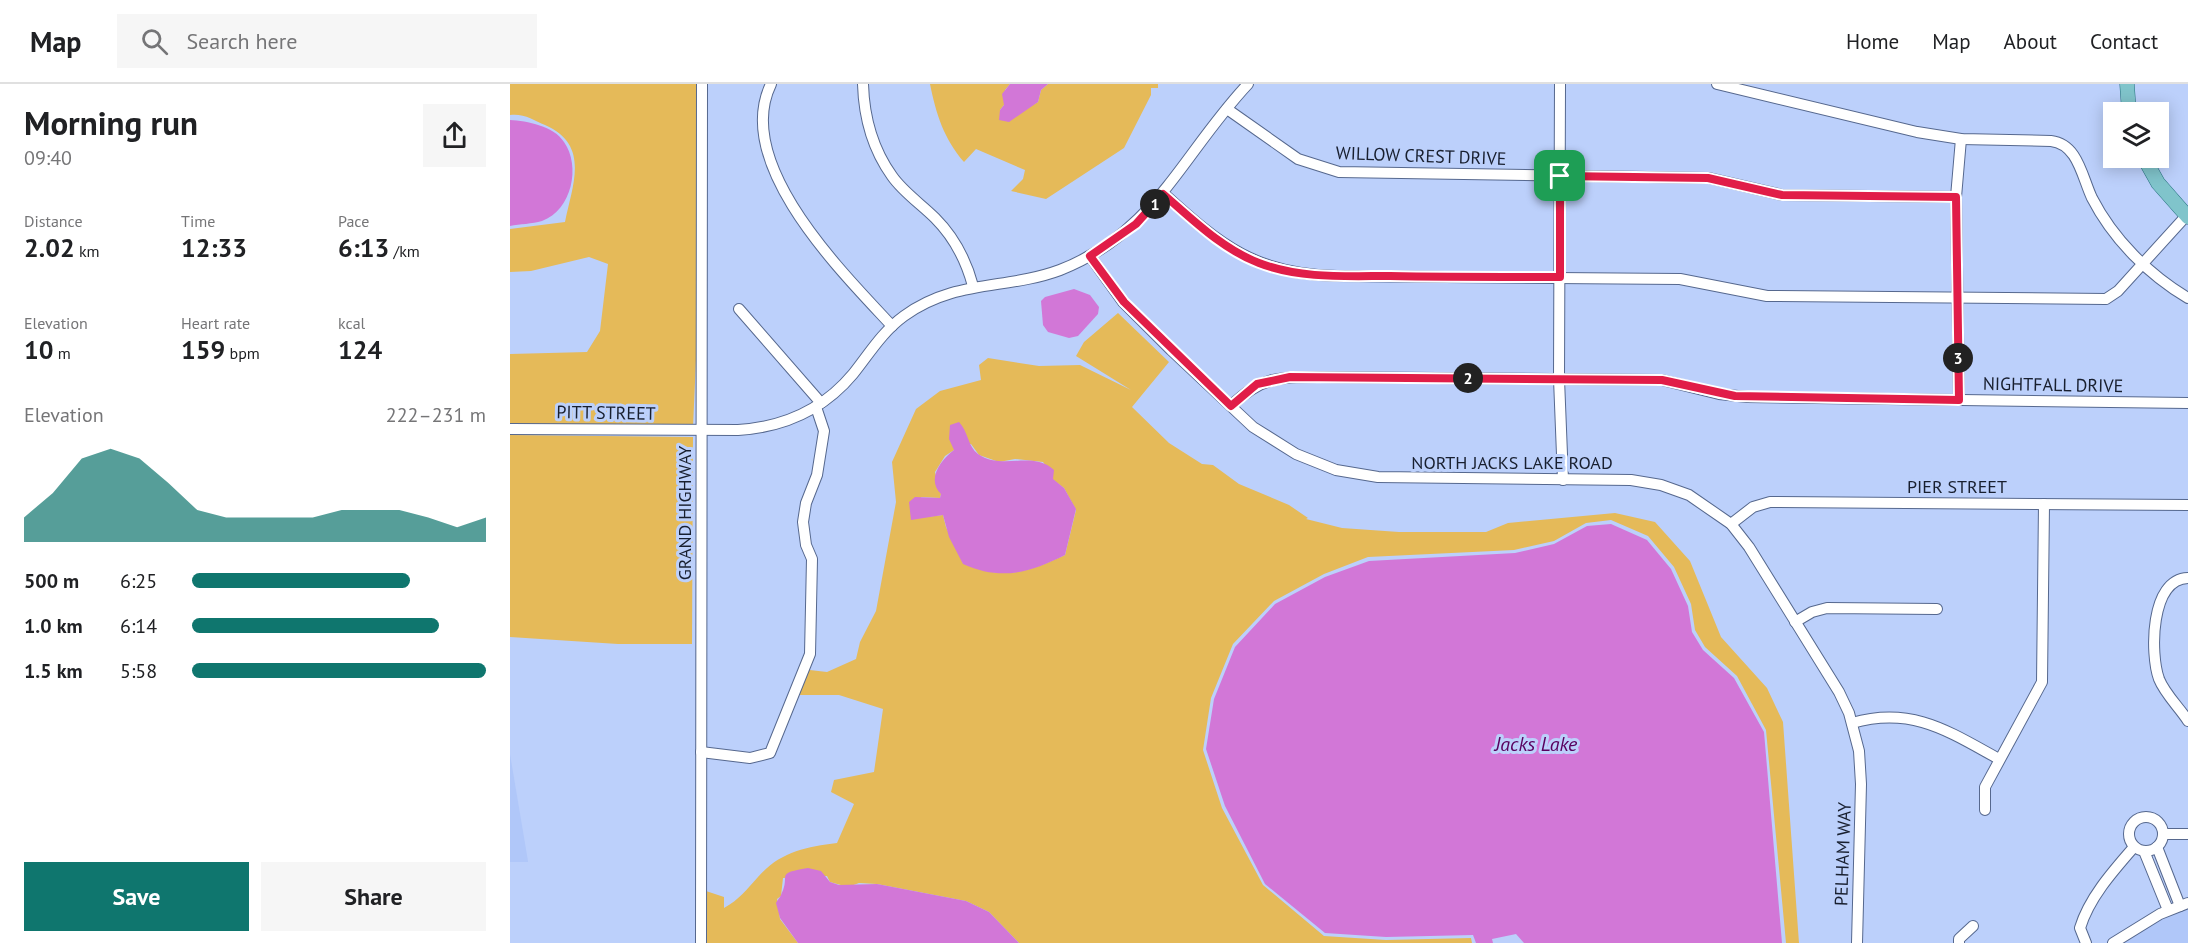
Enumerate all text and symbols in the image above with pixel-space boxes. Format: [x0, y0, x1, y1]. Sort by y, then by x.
search box [117, 14, 537, 68]
text: Map [30, 23, 81, 60]
icon: search [138, 25, 171, 58]
text: Search here [186, 27, 297, 55]
text: Home [1846, 28, 1899, 55]
text: Map [1932, 28, 1971, 55]
text: About [2004, 28, 2057, 55]
text: Contact [2090, 28, 2158, 55]
text: Morning run [24, 101, 198, 144]
map controls [2103, 102, 2169, 168]
button: layers [2103, 102, 2169, 168]
button: share [423, 104, 486, 167]
street label: WILLOW CREST DRIVE [1335, 141, 1507, 170]
text: 09:40 [24, 145, 72, 171]
pin [1534, 150, 1585, 201]
icon: arrive [1543, 159, 1576, 192]
pin: 1 [1140, 189, 1170, 219]
text: 1 [1150, 194, 1160, 214]
text: Distance [24, 211, 83, 231]
text: Time [181, 211, 215, 231]
text: Pace [338, 211, 369, 231]
text: 2.02 [24, 231, 75, 264]
text: 12:33 [181, 231, 247, 264]
text: 6:13 [338, 231, 389, 264]
text: km [75, 241, 100, 261]
text: /km [389, 241, 420, 261]
text: Elevation [24, 313, 88, 333]
text: Heart rate [181, 313, 250, 333]
text: kcal [338, 313, 365, 333]
text: 10 [24, 333, 53, 366]
text: 159 [181, 333, 225, 366]
text: 124 [338, 333, 382, 366]
text: m [53, 343, 71, 363]
text: bpm [225, 343, 260, 363]
pin: 3 [1943, 343, 1973, 373]
text: 3 [1953, 348, 1963, 368]
pin: 2 [1453, 363, 1483, 393]
text: 2 [1463, 368, 1473, 388]
street label: NIGHTFALL DRIVE [1983, 372, 2123, 397]
street label: PITT STREET [556, 400, 656, 425]
text: Elevation [24, 402, 104, 428]
text: 222–231 m [386, 402, 486, 428]
street label: GRAND HIGHWAY [673, 446, 696, 580]
street label: NORTH JACKS LAKE ROAD [1411, 451, 1613, 474]
street label: PIER STREET [1907, 475, 2007, 498]
text: 500 m [24, 568, 79, 594]
text: 6:25 [120, 568, 157, 594]
text: 1.0 km [24, 613, 83, 639]
text: 6:14 [120, 613, 157, 639]
text: 1.5 km [24, 658, 83, 684]
text: 5:58 [120, 658, 157, 684]
water label: Jacks Lake [1493, 731, 1578, 757]
street label: PELHAM WAY [1829, 802, 1856, 906]
button: Save [24, 862, 249, 931]
button: Share [261, 862, 486, 931]

